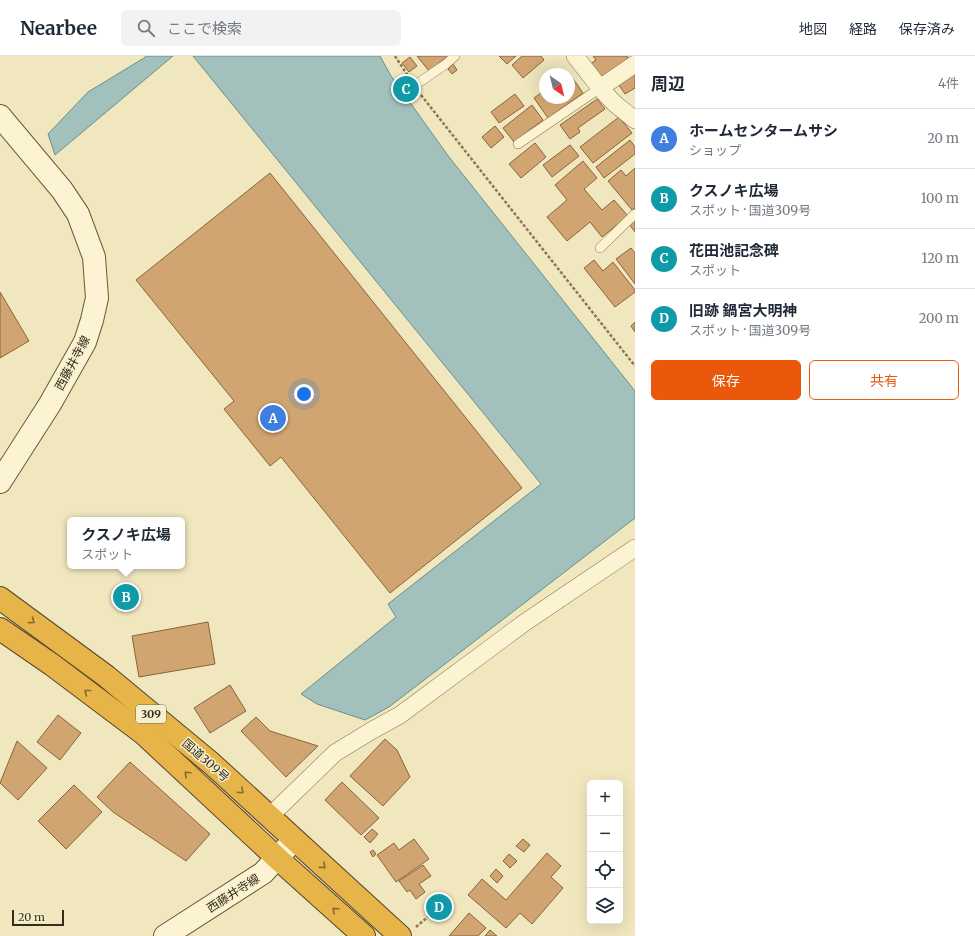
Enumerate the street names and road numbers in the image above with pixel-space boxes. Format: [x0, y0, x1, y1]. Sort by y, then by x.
street label: 西藤井寺線 [51, 333, 93, 393]
road number: 309 [136, 705, 166, 723]
street label: 国道309号 [179, 735, 233, 785]
street label: 西藤井寺線 [204, 870, 262, 916]

